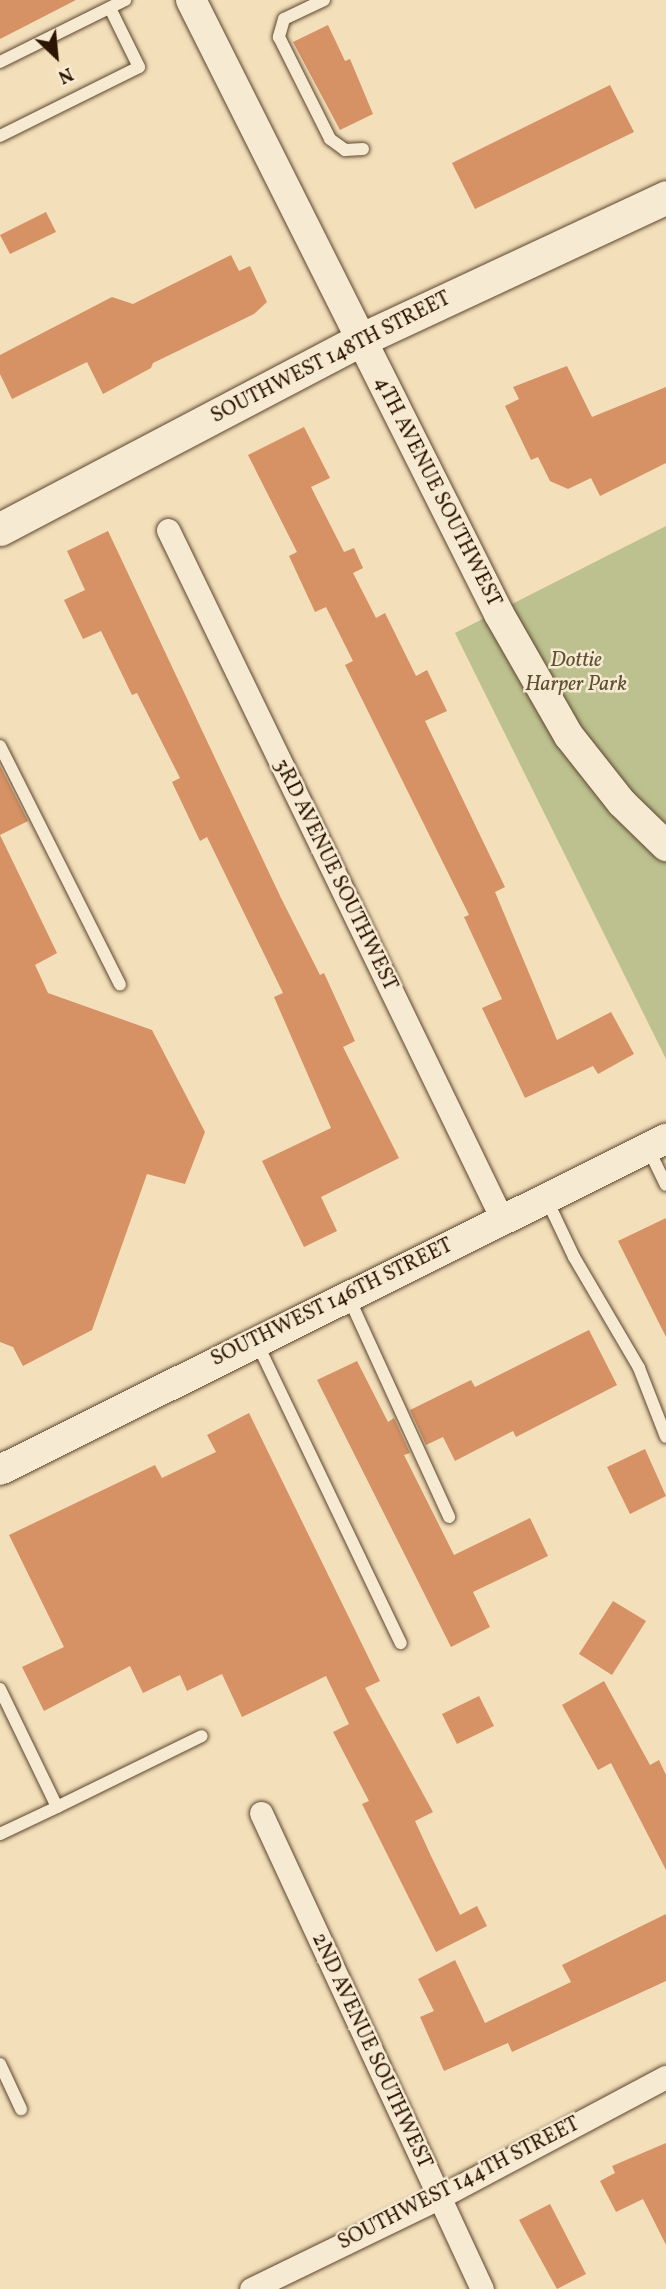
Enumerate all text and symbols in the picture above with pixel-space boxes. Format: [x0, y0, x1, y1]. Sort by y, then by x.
north arrow [21, 21, 91, 91]
text: N [53, 60, 77, 90]
street label: SOUTHWEST 148TH STREET [207, 286, 455, 430]
street label: 4TH AVENUE SOUTHWEST [368, 373, 506, 611]
park label: Dottie Harper Park [525, 648, 627, 698]
street label: 3RD AVENUE SOUTHWEST [268, 755, 402, 995]
street label: SOUTHWEST 146TH STREET [207, 1233, 457, 1373]
street label: 2ND AVENUE SOUTHWEST [305, 1929, 437, 2173]
street label: SOUTHWEST 144TH STREET [334, 2112, 584, 2256]

